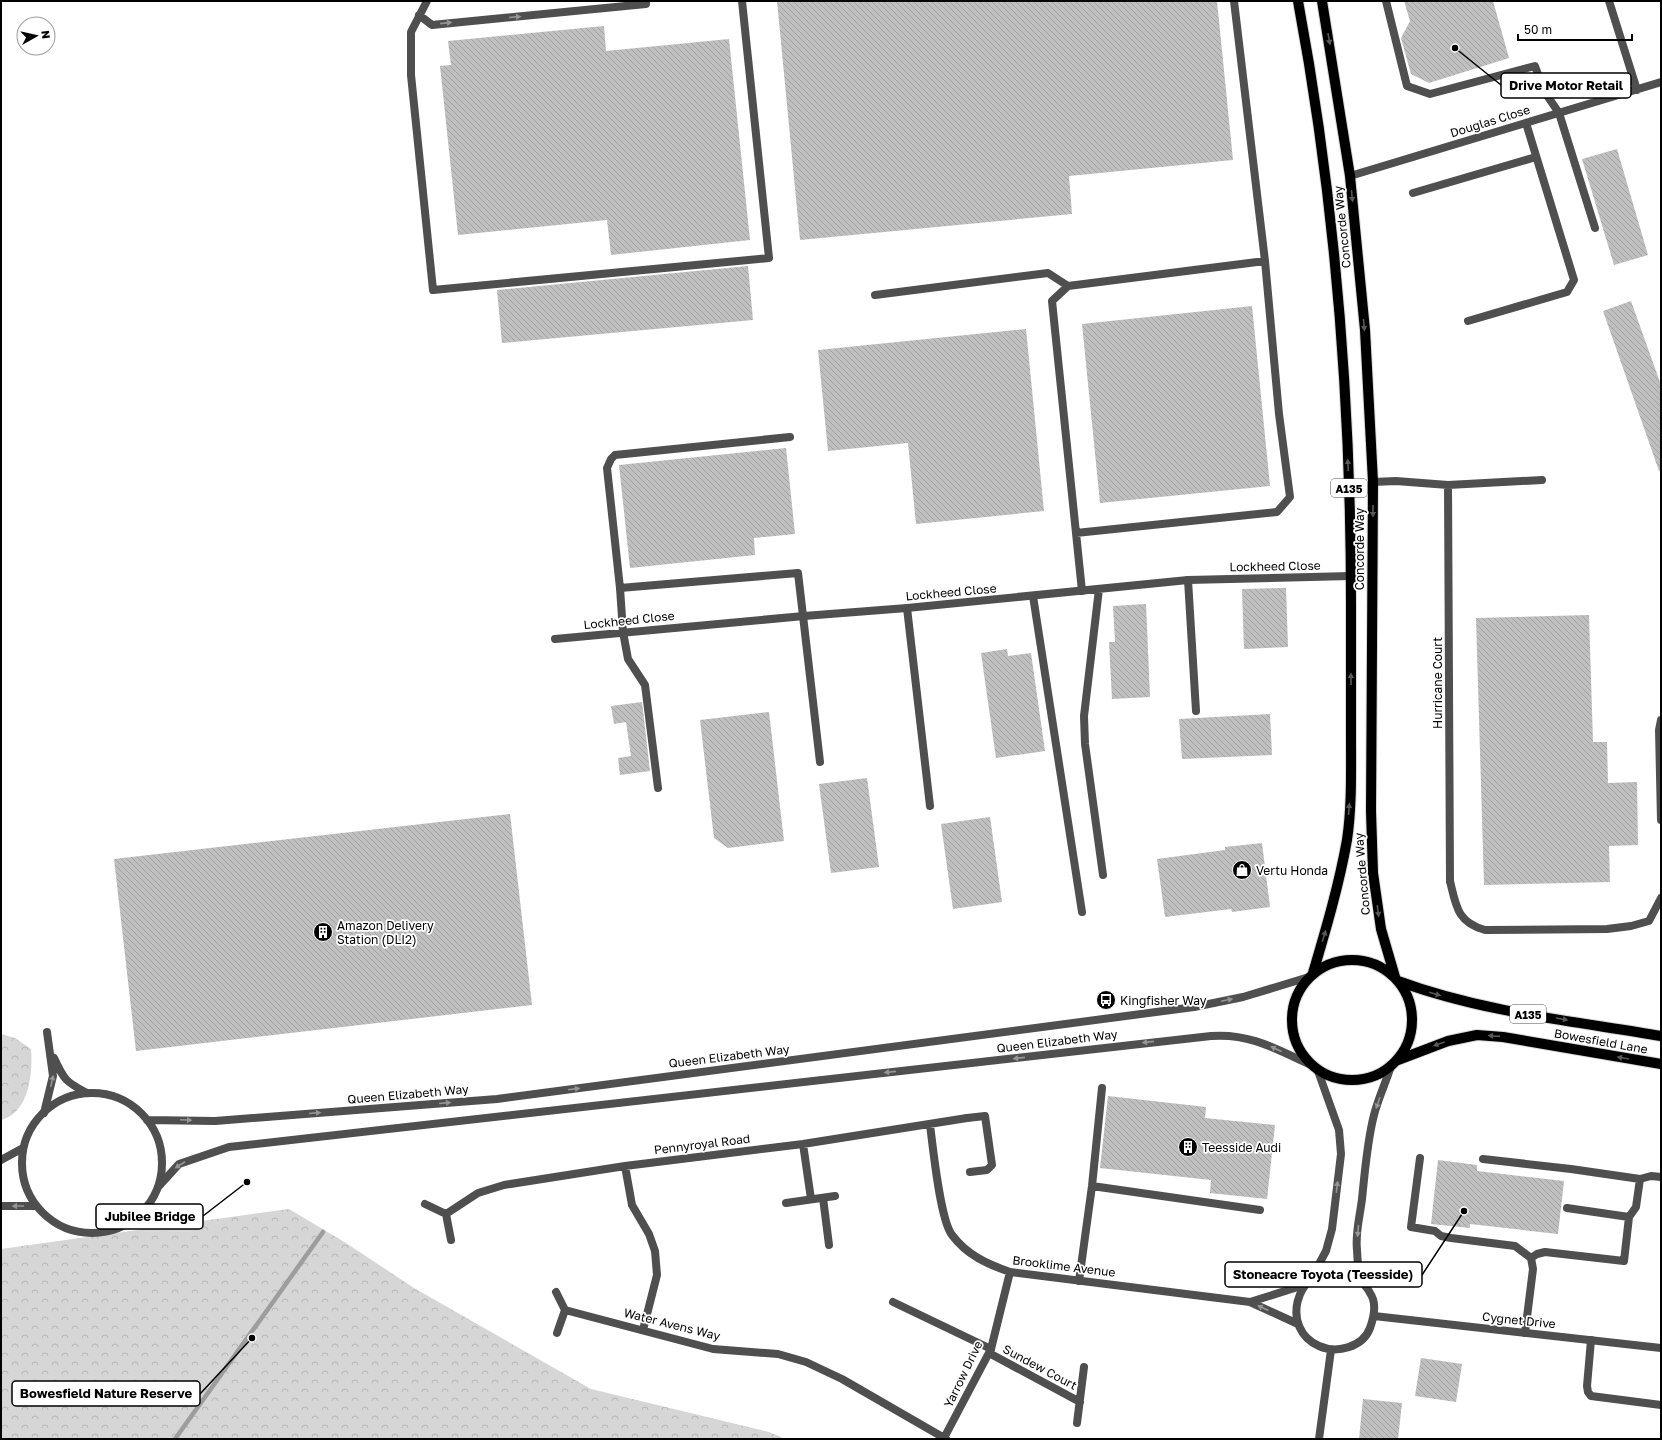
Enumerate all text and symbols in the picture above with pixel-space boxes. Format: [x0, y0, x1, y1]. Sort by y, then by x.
one-way arrow [509, 14, 521, 20]
north arrow [16, 16, 56, 56]
scale bar [1518, 16, 1632, 42]
one-way arrow [440, 20, 452, 27]
text: 50 m [1524, 22, 1552, 37]
text: N [39, 29, 53, 40]
one-way arrow [1326, 33, 1332, 46]
callout: Drive Motor Retail [1501, 73, 1631, 98]
text: Drive Motor Retail [1509, 77, 1624, 93]
street label: Douglas Close [1448, 102, 1532, 140]
street label: Concorde Way [1330, 185, 1354, 269]
one-way arrow [1348, 190, 1355, 202]
one-way arrow [1361, 319, 1368, 331]
one-way arrow [1344, 459, 1351, 471]
road number: A135 [1331, 479, 1367, 497]
one-way arrow [1370, 505, 1376, 518]
street label: Concorde Way [1352, 507, 1367, 590]
street label: Lockheed Close [1229, 558, 1321, 574]
street label: Lockheed Close [905, 581, 997, 603]
street label: Lockheed Close [583, 608, 675, 632]
street label: Hurricane Court [1430, 637, 1445, 729]
one-way arrow [1348, 672, 1354, 685]
one-way arrow [1345, 803, 1352, 815]
street label: Concorde Way [1351, 832, 1373, 916]
shop icon: Vertu Honda [1231, 859, 1253, 881]
place label: Vertu Honda [1256, 863, 1328, 878]
one-way arrow [1375, 905, 1381, 917]
place label: Amazon Delivery Station (DLI2) [337, 918, 434, 947]
building icon: Amazon Delivery Station (DLI2) [312, 921, 334, 943]
one-way arrow [1321, 930, 1327, 942]
bus stop icon: Kingfisher Way [1095, 989, 1117, 1011]
one-way arrow [1428, 991, 1441, 997]
place label: Kingfisher Way [1120, 993, 1207, 1008]
one-way arrow [1220, 997, 1233, 1003]
road number: A135 [1510, 1005, 1546, 1023]
one-way arrow [1556, 1017, 1568, 1023]
street label: Bowesfield Lane [1553, 1025, 1649, 1057]
street label: Queen Elizabeth Way [996, 1026, 1119, 1056]
one-way arrow [1488, 1033, 1500, 1040]
one-way arrow [1142, 1039, 1154, 1046]
street label: Queen Elizabeth Way [668, 1041, 791, 1071]
one-way arrow [1433, 1041, 1445, 1047]
one-way arrow [1270, 1046, 1281, 1052]
one-way arrow [1013, 1054, 1025, 1061]
one-way arrow [1616, 1055, 1629, 1061]
one-way arrow [884, 1069, 896, 1075]
one-way arrow [49, 1075, 55, 1088]
street label: Queen Elizabeth Way [347, 1081, 469, 1107]
one-way arrow [568, 1085, 580, 1092]
one-way arrow [1375, 1098, 1381, 1110]
one-way arrow [439, 1099, 451, 1106]
one-way arrow [309, 1110, 321, 1117]
one-way arrow [180, 1116, 192, 1123]
street label: Pennyroyal Road [653, 1131, 751, 1157]
building icon: Teesside Audi [1177, 1136, 1199, 1158]
place label: Teesside Audi [1202, 1140, 1281, 1155]
one-way arrow [174, 1162, 185, 1169]
one-way arrow [1334, 1181, 1340, 1193]
one-way arrow [11, 1203, 24, 1209]
callout: Jubilee Bridge [96, 1204, 203, 1229]
text: Jubilee Bridge [104, 1208, 196, 1224]
one-way arrow [1354, 1225, 1361, 1237]
street label: Brooklime Avenue [1012, 1252, 1116, 1280]
callout: Stoneacre Toyota (Teesside) [1225, 1262, 1422, 1287]
text: Stoneacre Toyota (Teesside) [1233, 1266, 1413, 1282]
street label: Water Avens Way [622, 1305, 722, 1343]
one-way arrow [1257, 1305, 1268, 1311]
street label: Cygnet Drive [1481, 1309, 1557, 1331]
street label: Yarrow Drive [940, 1338, 986, 1410]
street label: Sundew Court [1000, 1341, 1080, 1393]
callout: Bowesfield Nature Reserve [12, 1381, 200, 1406]
text: Bowesfield Nature Reserve [20, 1385, 192, 1401]

